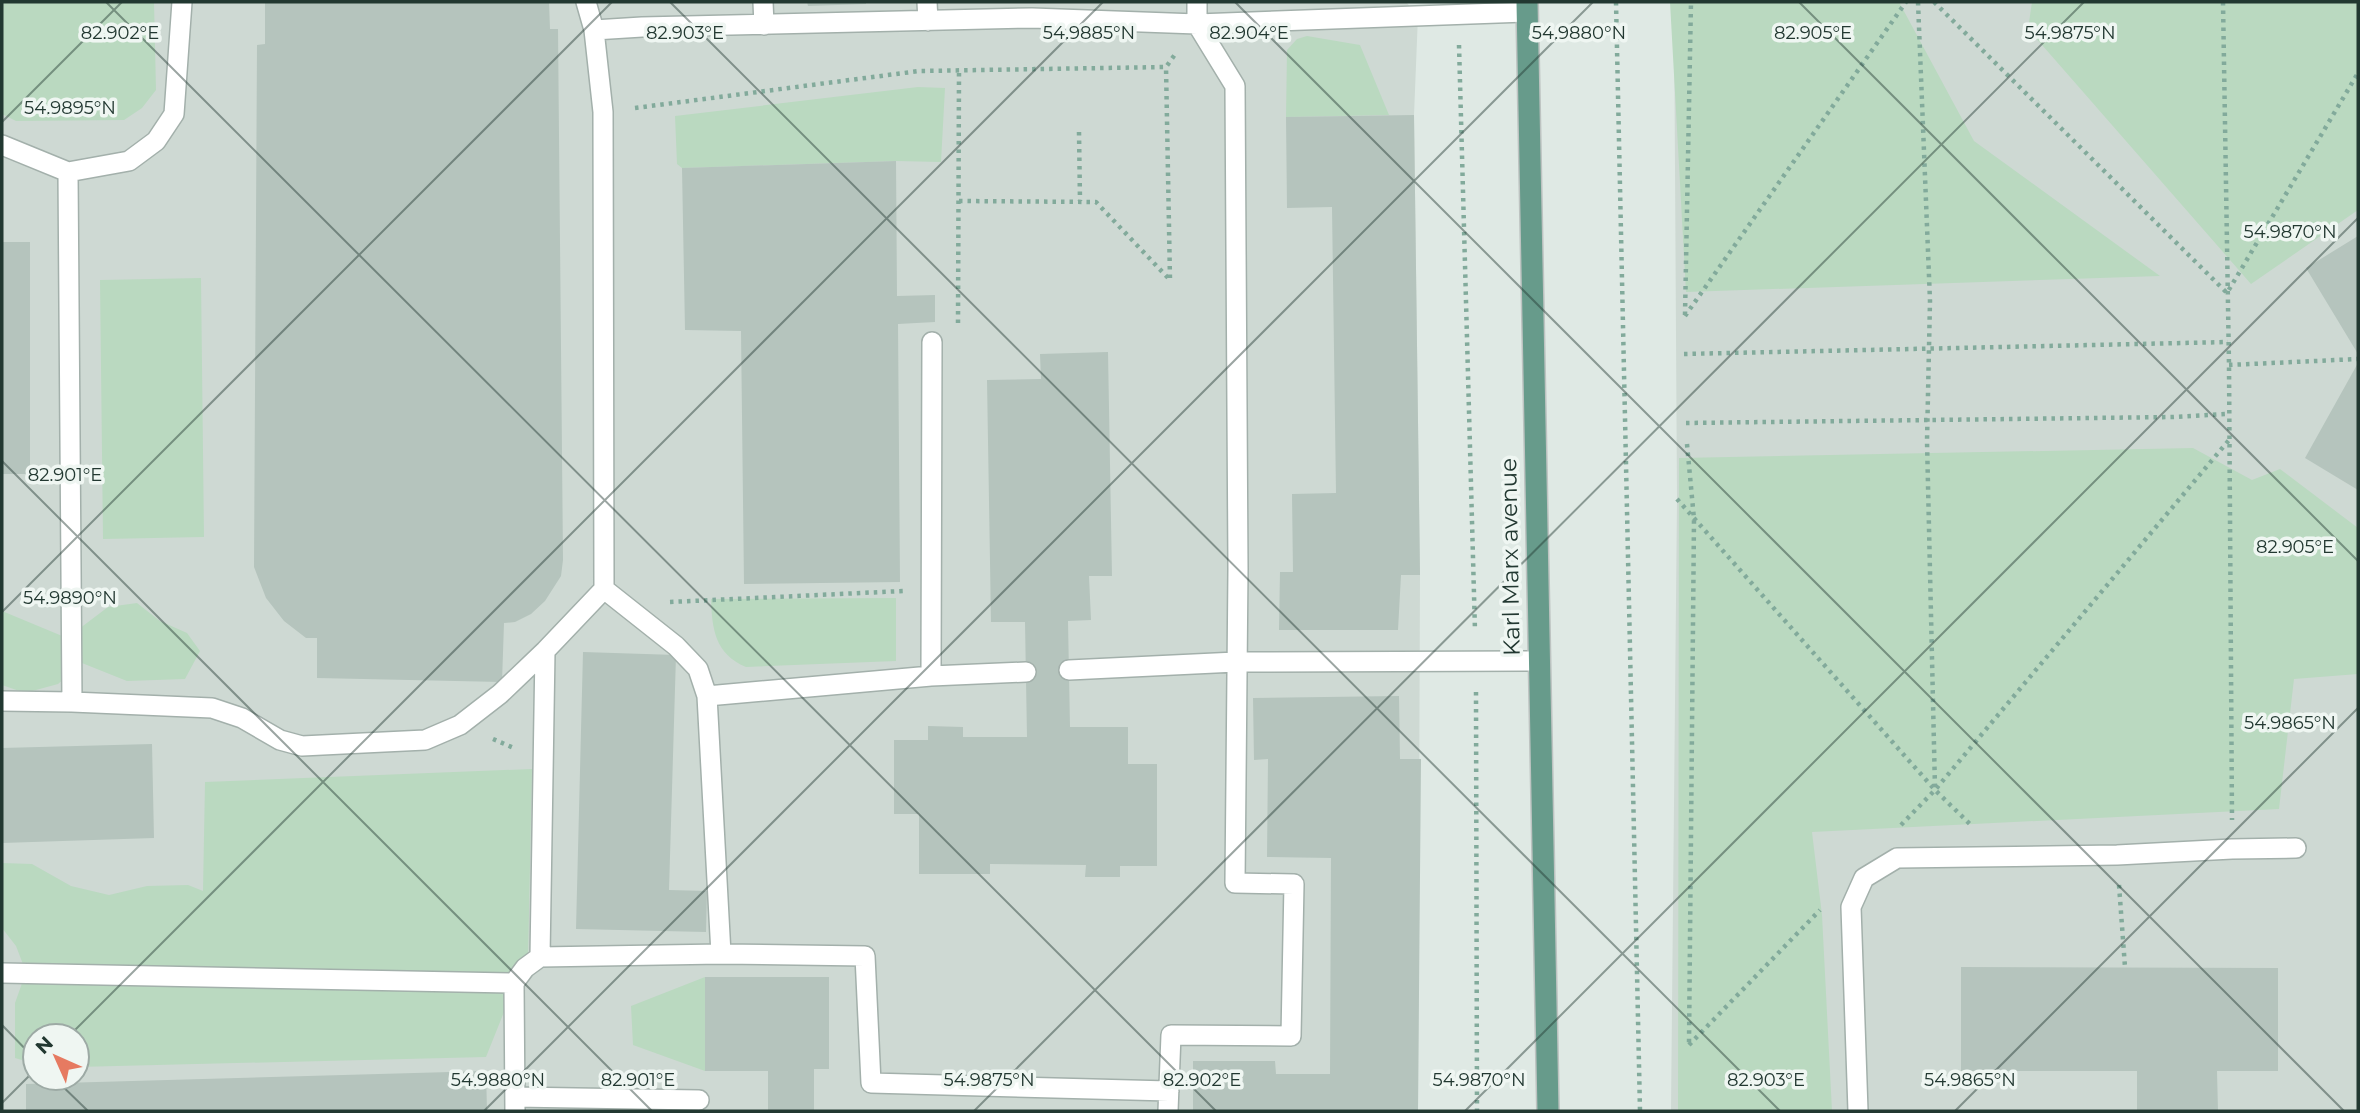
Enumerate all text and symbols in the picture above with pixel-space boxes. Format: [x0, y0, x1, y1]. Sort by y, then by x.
text: 82.902°E [81, 22, 159, 44]
text: 82.903°E [646, 22, 724, 44]
text: 54.9885°N [1043, 22, 1135, 44]
text: 82.904°E [1209, 22, 1289, 44]
text: 54.9880°N [1532, 22, 1626, 44]
text: 82.905°E [1774, 22, 1852, 44]
text: 54.9875°N [2024, 22, 2116, 44]
text: 54.9895°N [24, 97, 116, 119]
text: 54.9870°N [2243, 221, 2337, 243]
street label: Karl Marx avenue [1494, 458, 1526, 656]
text: 82.901°E [28, 464, 102, 486]
text: 82.905°E [2256, 536, 2334, 558]
text: 54.9890°N [23, 587, 117, 609]
text: 54.9865°N [2244, 712, 2336, 734]
north arrow [21, 1022, 91, 1092]
text: N [31, 1032, 58, 1059]
text: 54.9880°N [451, 1069, 545, 1091]
text: 82.901°E [601, 1069, 675, 1091]
text: 54.9875°N [943, 1069, 1035, 1091]
text: 82.902°E [1163, 1069, 1241, 1091]
text: 54.9870°N [1432, 1069, 1526, 1091]
text: 82.903°E [1727, 1069, 1805, 1091]
text: 54.9865°N [1924, 1069, 2016, 1091]

